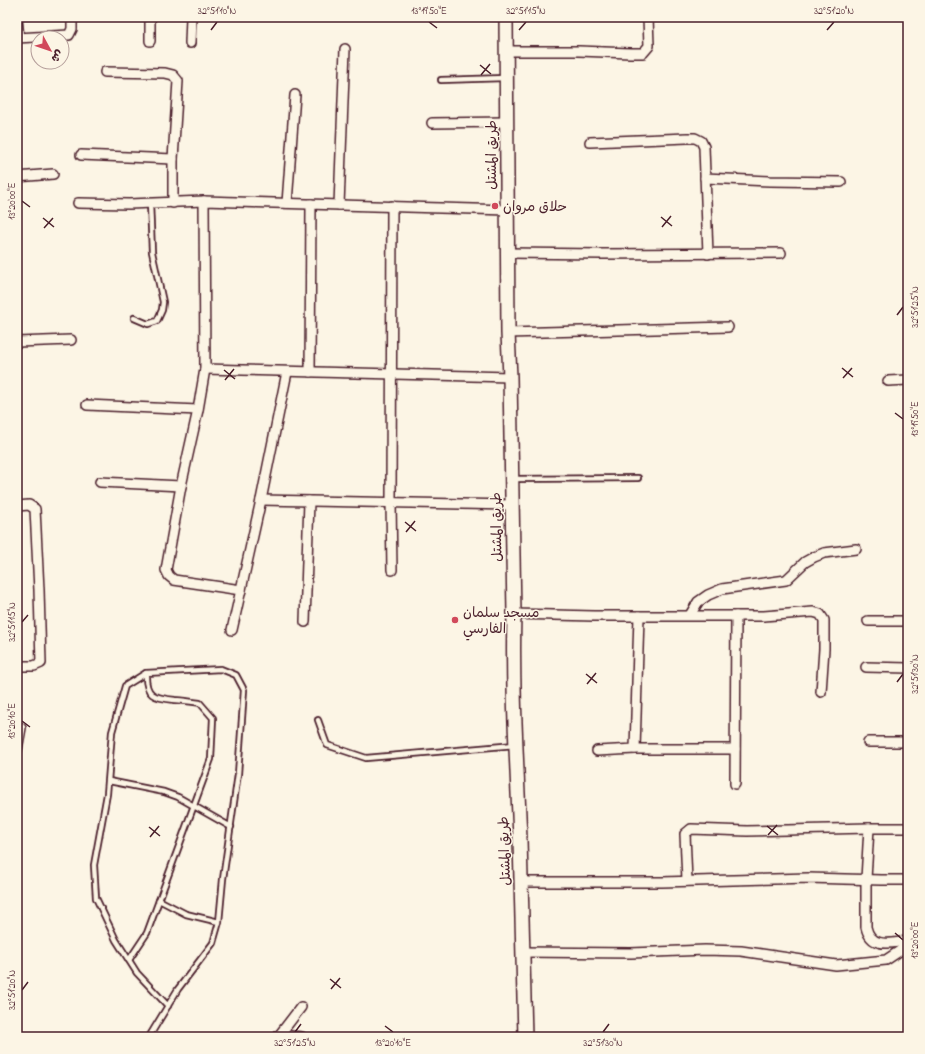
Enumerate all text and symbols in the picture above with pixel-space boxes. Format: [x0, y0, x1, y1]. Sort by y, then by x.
text: 32°51'10"N [198, 4, 236, 19]
text: 13°19'50"E [411, 4, 447, 19]
text: 32°51'15"N [506, 4, 546, 19]
text: 32°51'20"N [814, 4, 854, 19]
north arrow [30, 30, 70, 70]
text: ش [47, 46, 67, 66]
street label: طريق المشتل [482, 120, 503, 190]
text: 13°20'00"E [5, 182, 20, 220]
place label: حلاق مروان [503, 197, 567, 218]
marker: حلاق مروان [490, 201, 500, 211]
text: 32°51'25"N [908, 286, 923, 328]
text: 13°19'50"E [908, 401, 923, 437]
street label: طريق المشتل [486, 492, 509, 562]
text: 32°51'15"N [5, 602, 20, 642]
place label: مسجد سلمان الفارسي [463, 603, 539, 641]
marker: مسجد سلمان الفارسي [450, 615, 460, 625]
text: 32°51'30"N [908, 654, 923, 694]
text: 13°20'10"E [5, 703, 20, 739]
street label: طريق المشتل [494, 816, 517, 886]
text: 13°20'00"E [908, 921, 923, 959]
text: 32°51'20"N [5, 970, 20, 1010]
text: 32°51'25"N [274, 1036, 316, 1051]
text: 13°20'10"E [375, 1036, 411, 1051]
text: 32°51'30"N [583, 1036, 623, 1051]

